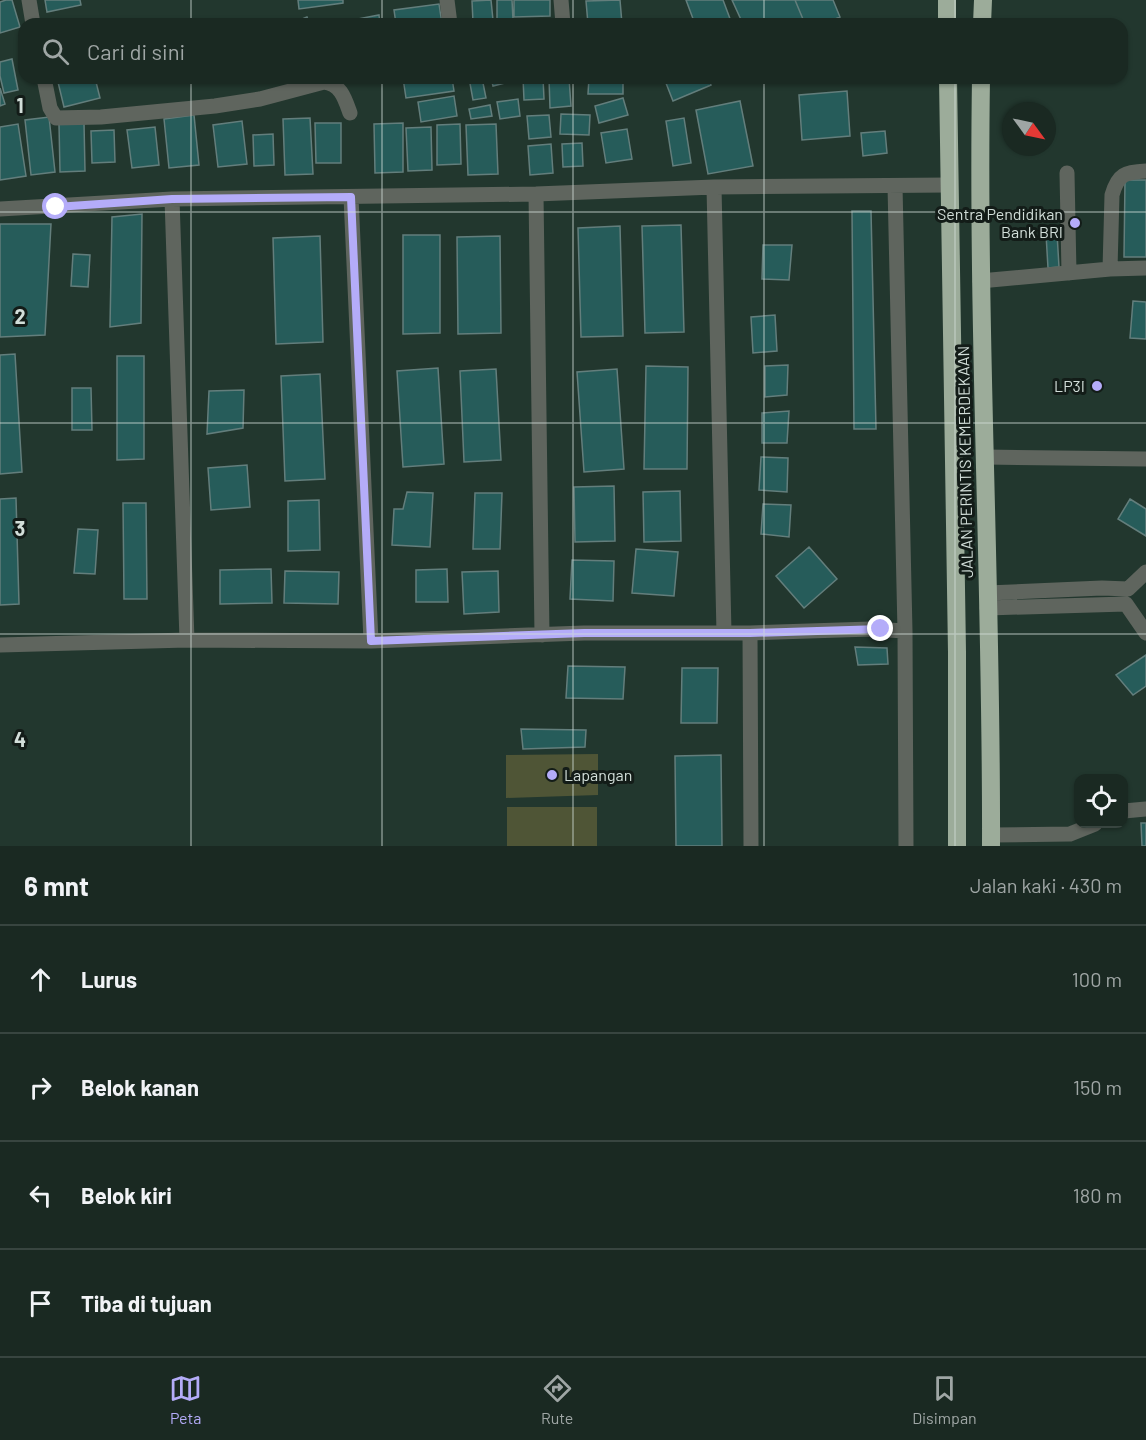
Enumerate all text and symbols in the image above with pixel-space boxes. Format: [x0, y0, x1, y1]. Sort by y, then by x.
search box [18, 18, 1128, 84]
icon: search [39, 35, 72, 68]
text: Cari di sini [87, 38, 185, 64]
text: 1 [16, 93, 24, 117]
north arrow [1002, 102, 1056, 156]
route start [42, 193, 68, 219]
place label: Sentra Pendidikan Bank BRI [937, 204, 1063, 241]
marker: Sentra Pendidikan Bank BRI [1068, 216, 1082, 230]
text: 2 [14, 304, 26, 328]
street label: JALAN PERINTIS KEMERDEKAAN [953, 346, 976, 578]
place label: LP3I [1054, 376, 1085, 395]
marker: LP3I [1090, 379, 1104, 393]
text: 3 [15, 516, 25, 540]
route end [867, 615, 893, 641]
text: 4 [14, 727, 26, 751]
place label: Lapangan [564, 765, 632, 784]
marker: Lapangan [545, 768, 559, 782]
map controls [1074, 774, 1128, 828]
button: locate [1074, 774, 1128, 828]
text: 6 mnt [24, 870, 89, 901]
text: Jalan kaki · 430 m [970, 873, 1122, 897]
icon: ahead [24, 963, 57, 996]
text: Lurus [81, 966, 137, 992]
text: 100 m [1072, 967, 1122, 991]
icon: right [24, 1071, 57, 1104]
text: Belok kanan [81, 1074, 199, 1100]
text: 150 m [1073, 1075, 1122, 1099]
icon: left [24, 1179, 57, 1212]
text: Belok kiri [81, 1182, 172, 1208]
text: 180 m [1073, 1183, 1122, 1207]
icon: arrive [24, 1287, 57, 1320]
text: Tiba di tujuan [81, 1290, 212, 1316]
tab: Peta [169, 1372, 202, 1427]
tab: Rute [541, 1372, 574, 1427]
tab: Disimpan [912, 1372, 977, 1427]

